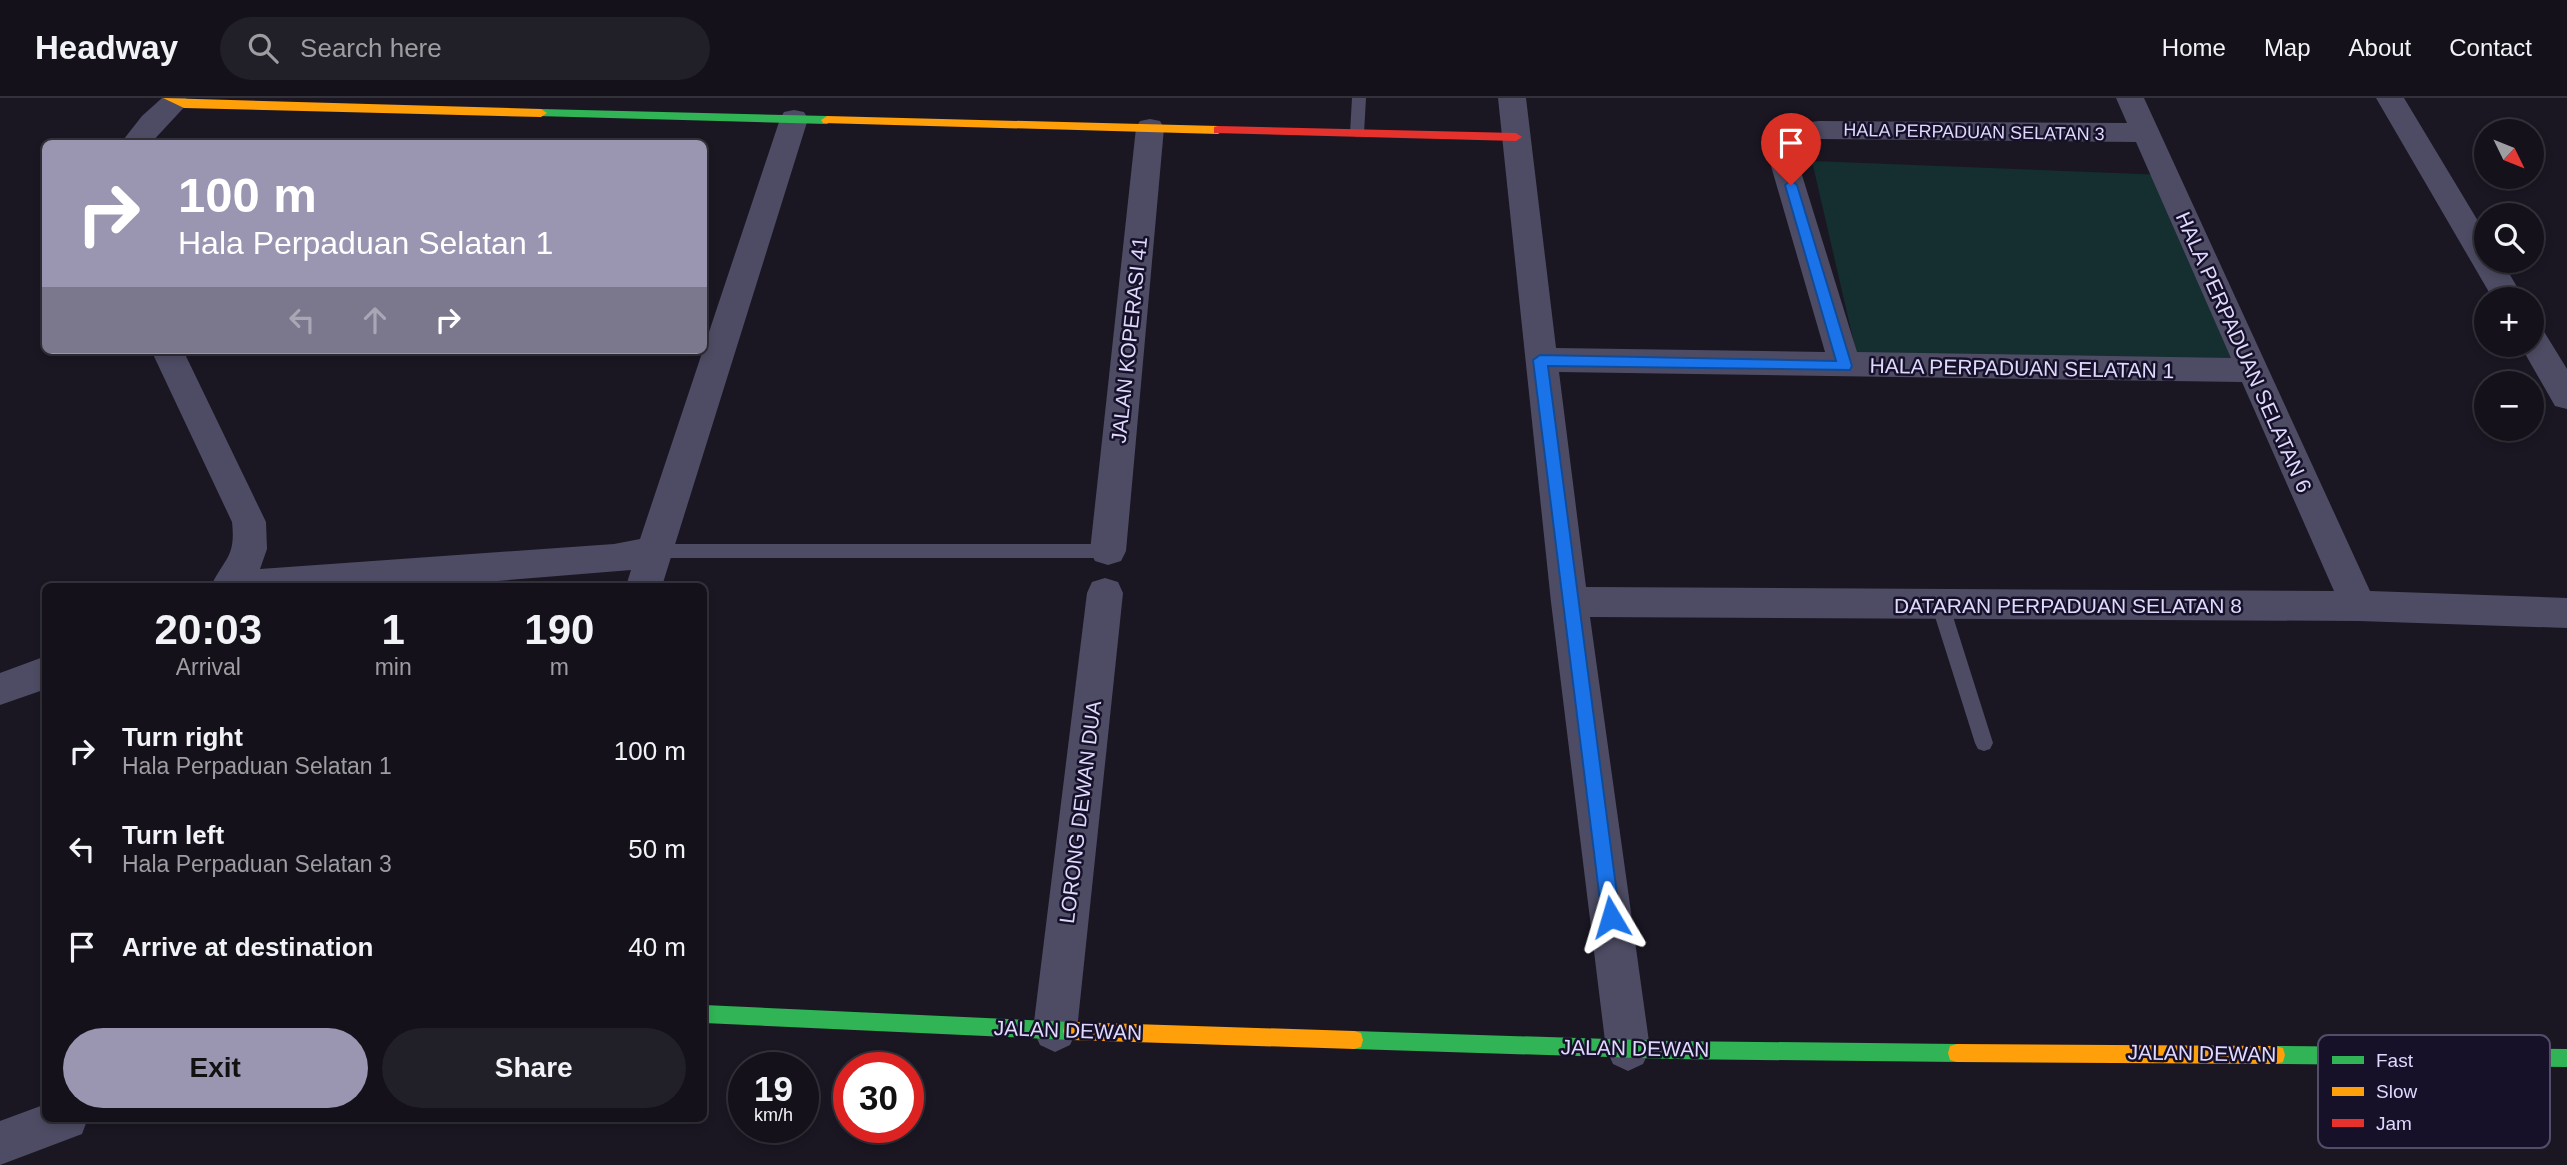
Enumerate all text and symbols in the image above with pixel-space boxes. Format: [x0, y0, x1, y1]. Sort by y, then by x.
search box [220, 17, 710, 80]
text: Headway [35, 29, 178, 66]
icon: search [244, 29, 282, 67]
text: Search here [300, 33, 442, 63]
text: Home [2162, 34, 2226, 61]
text: Map [2264, 34, 2311, 61]
text: About [2349, 34, 2411, 61]
text: Contact [2449, 34, 2532, 61]
pin [1761, 113, 1821, 185]
north arrow [2474, 119, 2544, 189]
map controls [2474, 119, 2544, 441]
street label: HALA PERPADUAN SELATAN 3 [1843, 120, 2105, 144]
icon: arrive [1772, 124, 1810, 162]
icon: right [63, 168, 154, 259]
text: 100 m [178, 168, 317, 222]
button: search [2474, 203, 2544, 273]
street label: HALA PERPADUAN SELATAN 6 [2172, 208, 2316, 496]
text: Hala Perpaduan Selatan 1 [178, 225, 553, 261]
street label: JALAN KOPERASI 41 [1107, 235, 1151, 445]
button: + [2474, 287, 2544, 357]
icon: left [283, 301, 321, 339]
icon: ahead [356, 301, 394, 339]
icon: right [429, 301, 467, 339]
street label: HALA PERPADUAN SELATAN 1 [1870, 354, 2174, 382]
button: − [2474, 371, 2544, 441]
street label: DATARAN PERPADUAN SELATAN 8 [1894, 594, 2242, 617]
text: 20:03 [155, 606, 262, 653]
text: 1 [381, 606, 405, 653]
text: 190 [524, 606, 594, 653]
text: Arrival [176, 654, 241, 680]
text: min [375, 654, 412, 680]
text: m [550, 654, 569, 680]
street label: LORONG DEWAN DUA [1055, 699, 1105, 925]
text: Turn right [122, 722, 243, 752]
icon: right [63, 732, 101, 770]
text: 100 m [614, 736, 686, 766]
text: Hala Perpaduan Selatan 1 [122, 753, 392, 779]
text: Turn left [122, 820, 224, 850]
icon: left [63, 830, 101, 868]
text: 50 m [628, 834, 686, 864]
text: Hala Perpaduan Selatan 3 [122, 851, 392, 877]
position arrow [1574, 880, 1648, 954]
icon: arrive [63, 928, 101, 966]
text: Arrive at destination [122, 932, 373, 962]
text: 40 m [628, 932, 686, 962]
street label: JALAN DEWAN [993, 1016, 1143, 1044]
button: Exit [63, 1028, 368, 1108]
button: Share [382, 1028, 686, 1108]
street label: JALAN DEWAN [1561, 1035, 1709, 1061]
legend [2318, 1035, 2550, 1148]
street label: JALAN DEWAN [2128, 1040, 2276, 1066]
text: Fast [2376, 1050, 2414, 1071]
speed limit sign: 30 [833, 1052, 924, 1143]
text: 19 [754, 1069, 793, 1108]
text: Slow [2376, 1081, 2417, 1102]
text: km/h [754, 1105, 793, 1125]
text: Jam [2376, 1113, 2412, 1134]

